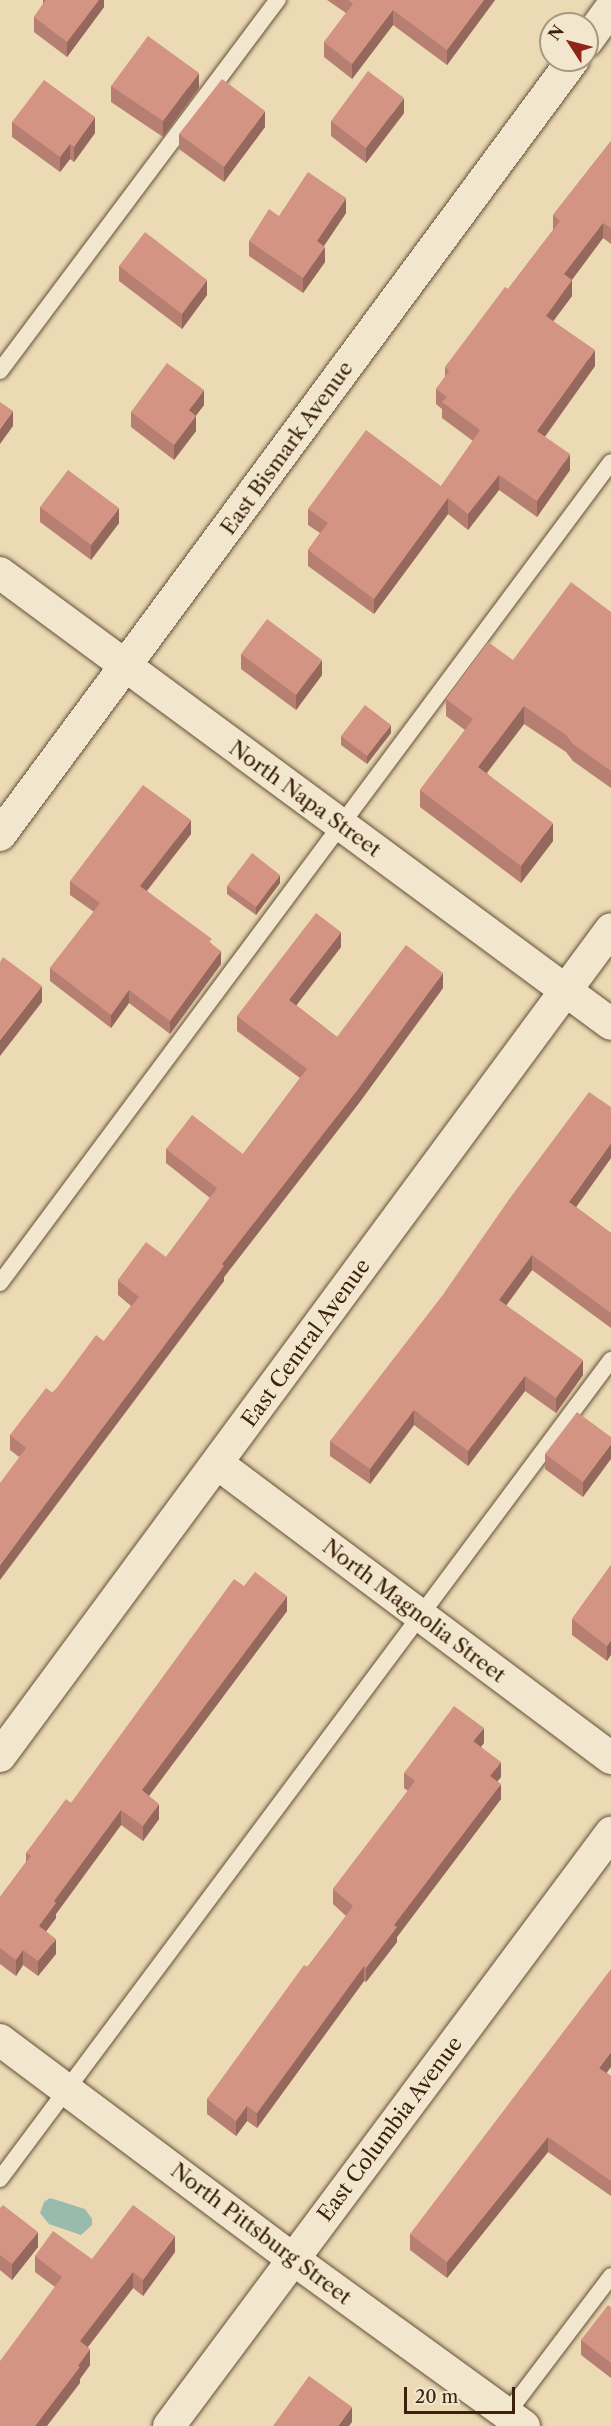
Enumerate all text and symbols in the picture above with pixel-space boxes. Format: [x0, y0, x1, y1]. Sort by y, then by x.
north arrow [539, 12, 599, 72]
text: N [544, 21, 568, 44]
street label: East Bismark Avenue [215, 356, 359, 540]
street label: North Napa Street [224, 735, 386, 863]
street label: East Central Avenue [236, 1254, 376, 1432]
street label: North Magnolia Street [317, 1534, 511, 1688]
street label: East Columbia Avenue [312, 2031, 468, 2227]
street label: North Pittsburg Street [166, 2158, 356, 2310]
scale bar [407, 2375, 518, 2413]
text: 20 m [415, 2386, 458, 2408]

